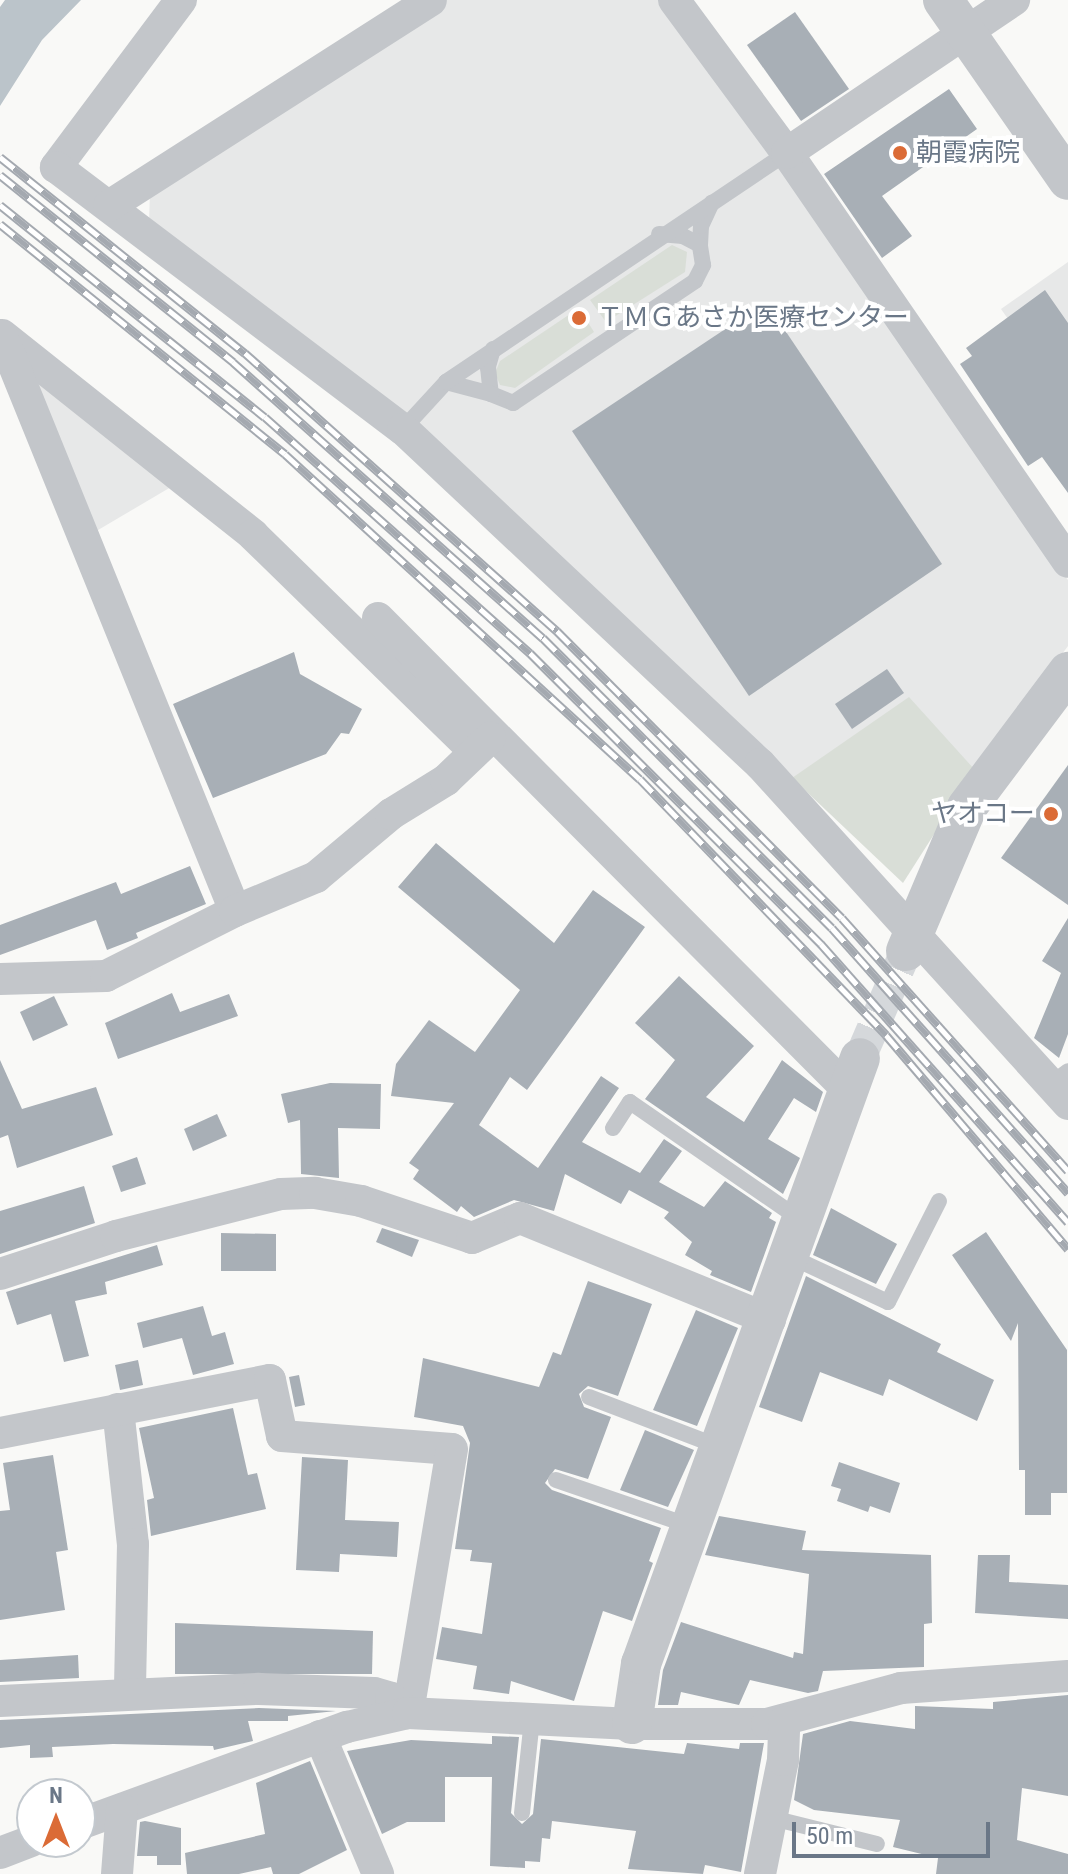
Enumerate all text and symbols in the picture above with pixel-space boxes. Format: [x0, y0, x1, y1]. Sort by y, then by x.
place label: 朝霞病院 [916, 137, 1020, 169]
marker: 朝霞病院 [891, 144, 909, 162]
place label: ＴＭＧあさか医療センター [597, 302, 909, 334]
marker: ＴＭＧあさか医療センター [568, 307, 590, 329]
place label: ヤオコー [931, 798, 1035, 830]
marker: ヤオコー [1042, 805, 1060, 823]
north arrow [16, 1778, 96, 1858]
text: N [49, 1783, 63, 1808]
scale bar [796, 1806, 994, 1856]
text: 50 m [806, 1822, 853, 1850]

